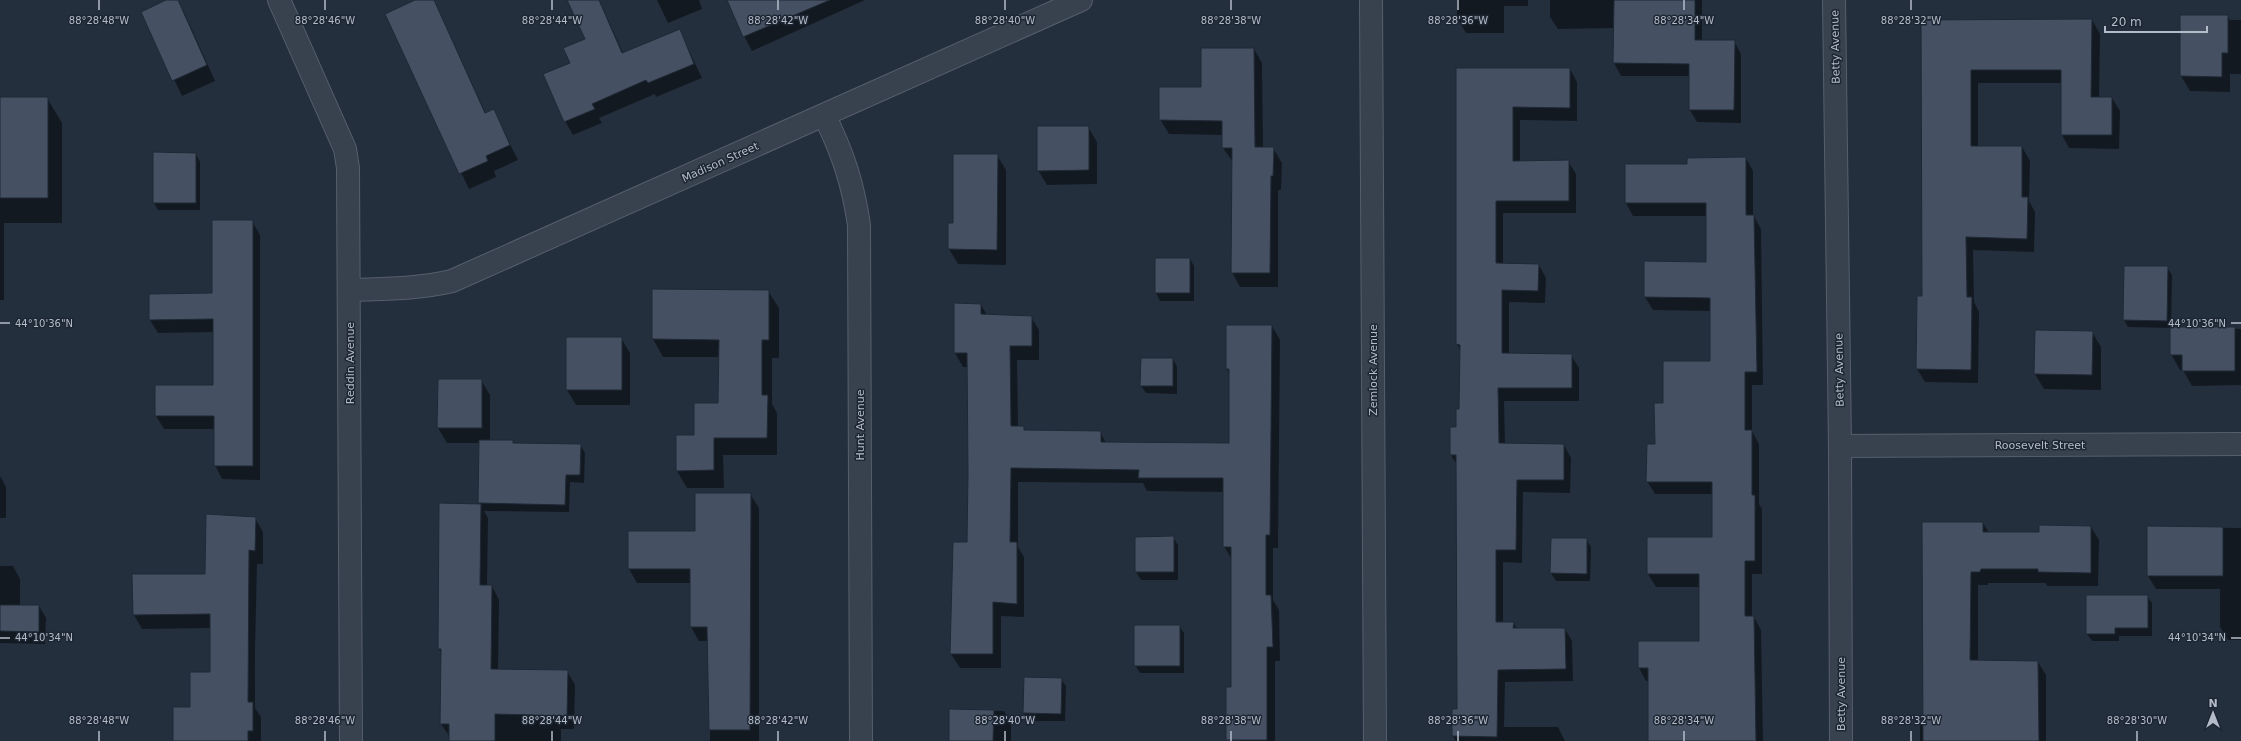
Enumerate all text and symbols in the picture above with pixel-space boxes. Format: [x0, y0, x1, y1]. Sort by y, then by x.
scale bar [2105, 8, 2207, 34]
street label: Betty Avenue [1828, 10, 1843, 84]
text: 88°28'48"W [69, 15, 129, 26]
text: 88°28'46"W [295, 15, 355, 26]
text: 88°28'44"W [522, 15, 582, 26]
text: 88°28'42"W [748, 15, 808, 26]
text: 88°28'40"W [975, 15, 1035, 26]
text: 88°28'38"W [1201, 15, 1261, 26]
text: 88°28'36"W [1428, 15, 1488, 26]
text: 88°28'34"W [1654, 15, 1714, 26]
text: 88°28'32"W [1881, 15, 1941, 26]
text: 20 m [2111, 15, 2142, 29]
street label: Madison Street [680, 139, 761, 185]
text: 44°10'36"N [15, 318, 73, 329]
text: 44°10'36"N [2168, 318, 2226, 329]
street label: Reddin Avenue [344, 322, 357, 404]
street label: Zemlock Avenue [1367, 324, 1380, 416]
street label: Betty Avenue [1832, 333, 1847, 407]
street label: Hunt Avenue [854, 389, 867, 460]
street label: Roosevelt Street [1995, 439, 2086, 452]
text: 44°10'34"N [15, 632, 73, 643]
text: 44°10'34"N [2168, 632, 2226, 643]
street label: Betty Avenue [1835, 657, 1848, 731]
north arrow [2193, 693, 2233, 733]
text: N [2208, 697, 2218, 710]
text: 88°28'48"W [69, 715, 129, 726]
text: 88°28'46"W [295, 715, 355, 726]
text: 88°28'44"W [522, 715, 582, 726]
text: 88°28'42"W [748, 715, 808, 726]
text: 88°28'40"W [975, 715, 1035, 726]
text: 88°28'38"W [1201, 715, 1261, 726]
text: 88°28'36"W [1428, 715, 1488, 726]
text: 88°28'34"W [1654, 715, 1714, 726]
text: 88°28'32"W [1881, 715, 1941, 726]
text: 88°28'30"W [2107, 715, 2167, 726]

